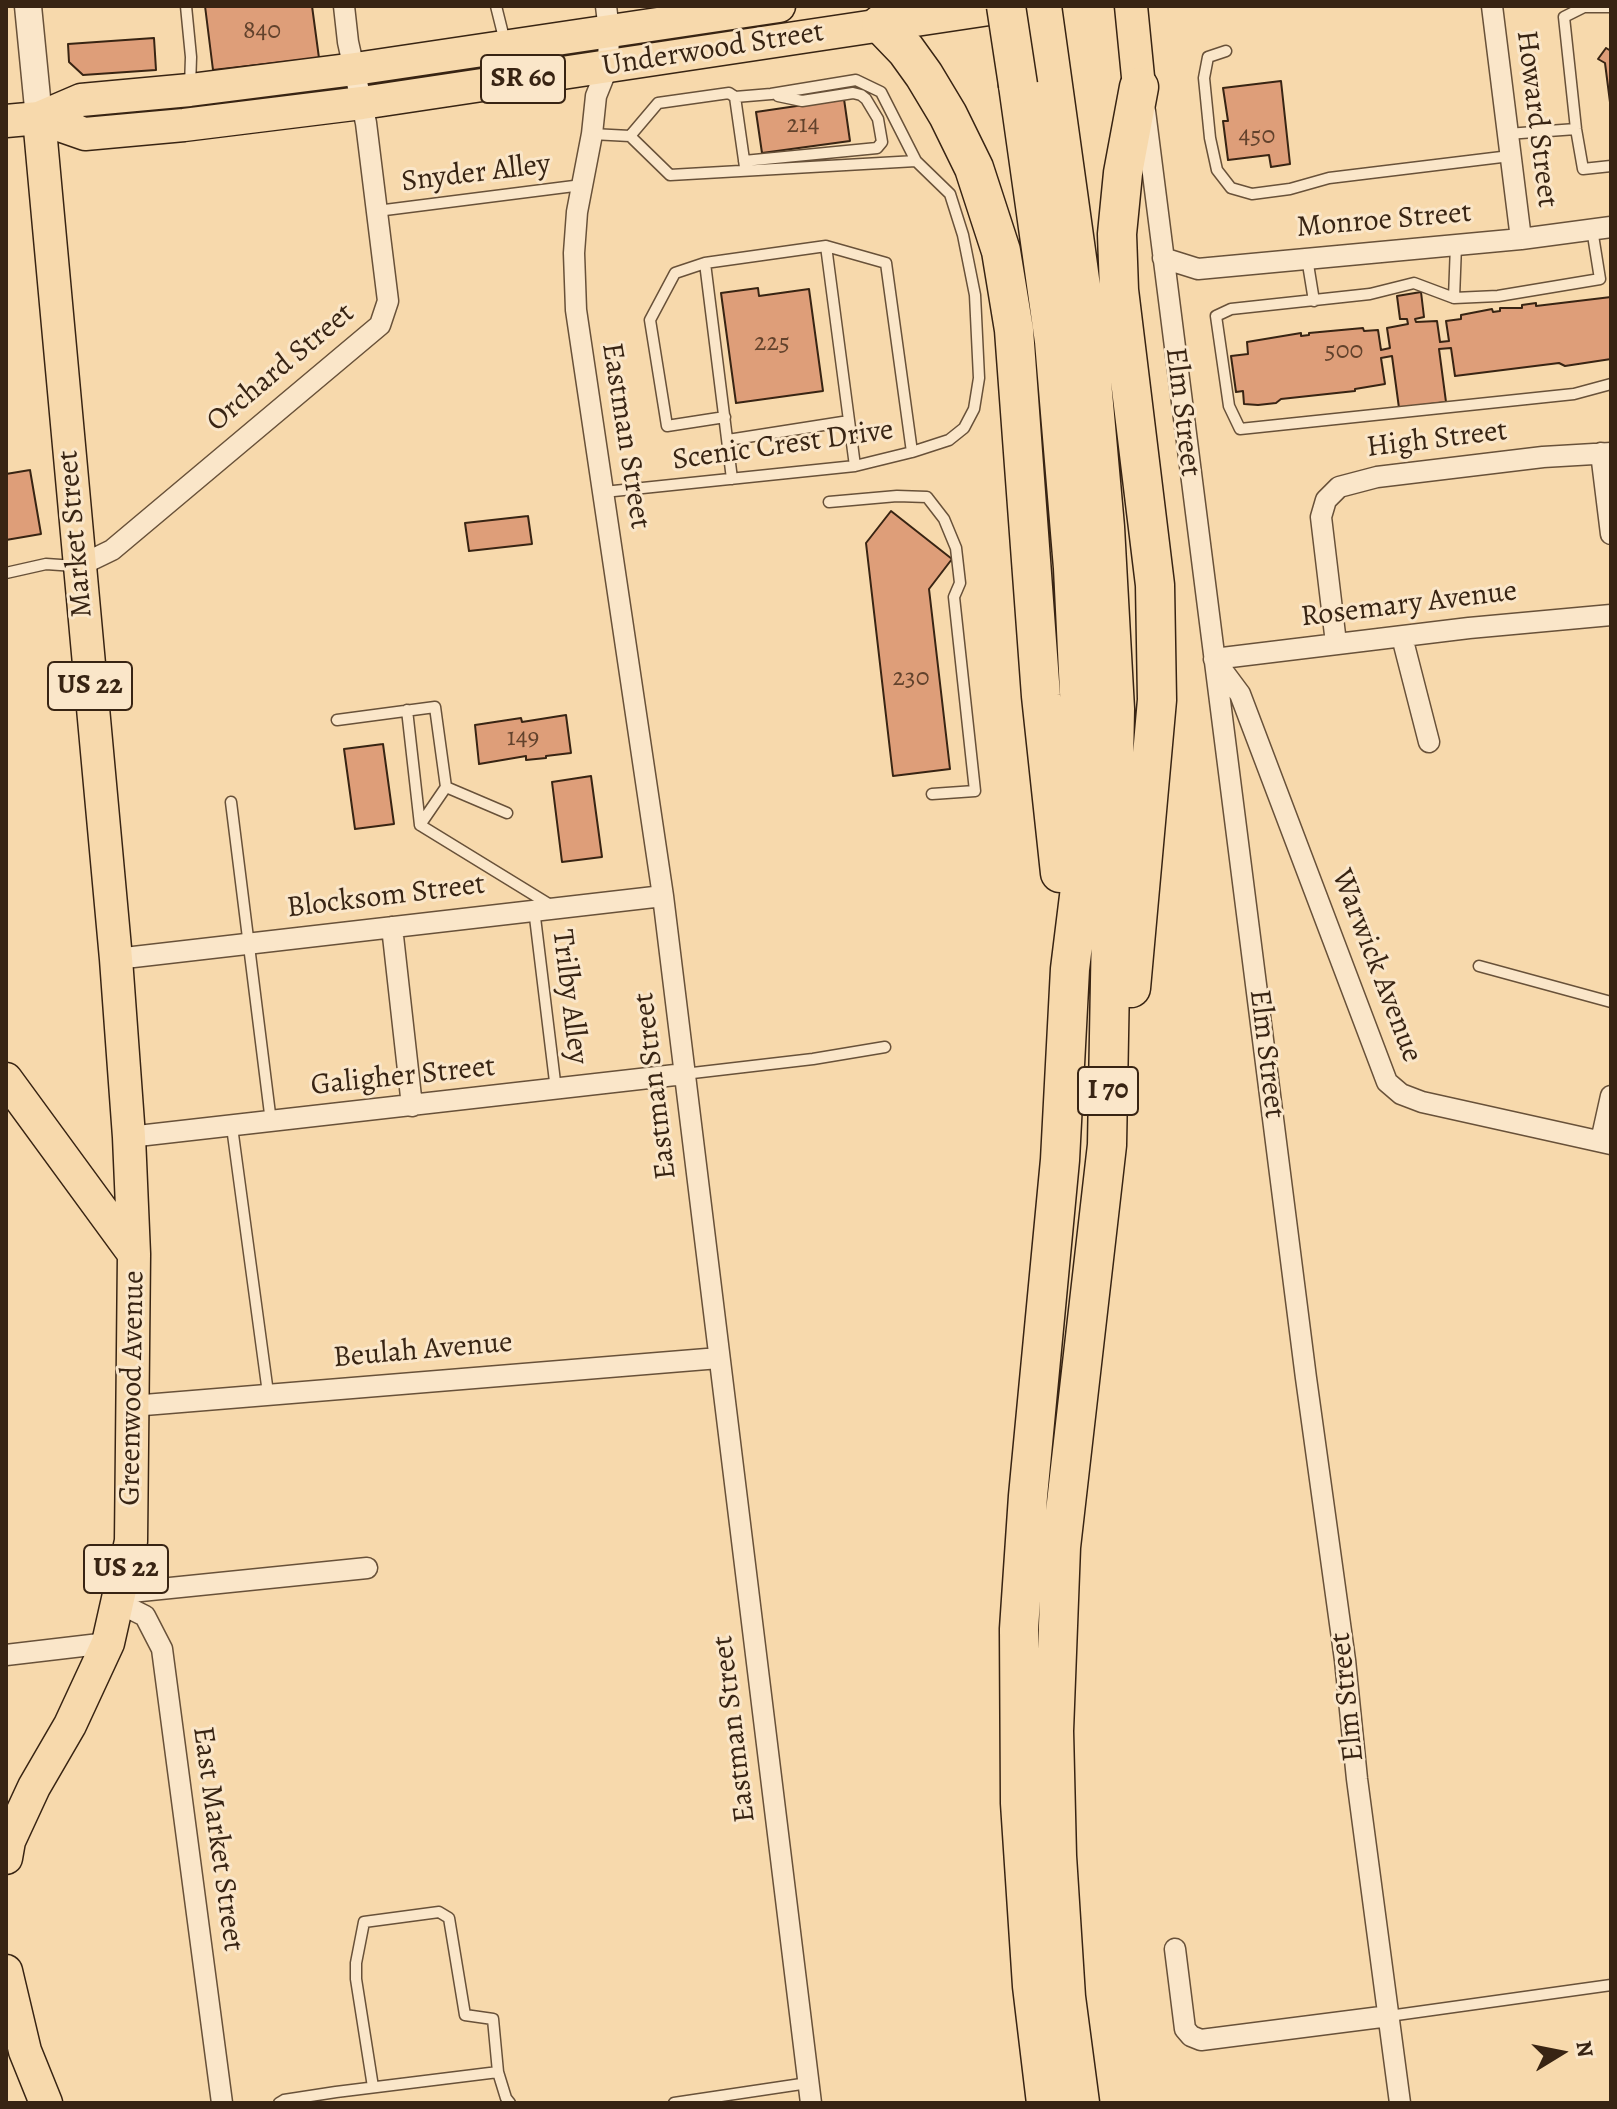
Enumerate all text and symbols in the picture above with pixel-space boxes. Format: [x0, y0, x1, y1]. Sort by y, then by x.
street label: Underwood Street [599, 15, 827, 85]
house number: 840 [243, 16, 281, 48]
street label: Howard Street [1507, 28, 1565, 210]
road number: SR 60 [481, 55, 565, 103]
house number: 214 [786, 110, 820, 142]
house number: 450 [1239, 121, 1275, 153]
street label: Snyder Alley [399, 147, 553, 201]
street label: Monroe Street [1295, 195, 1473, 247]
street label: Orchard Street [200, 296, 362, 440]
house number: 225 [754, 328, 790, 360]
house number: 500 [1325, 336, 1363, 368]
street label: Eastman Street [593, 340, 657, 532]
street label: Elm Street [1156, 345, 1208, 479]
street label: Scenic Crest Drive [670, 413, 896, 479]
street label: High Street [1365, 414, 1509, 466]
street label: Market Street [51, 449, 101, 619]
street label: Rosemary Avenue [1299, 574, 1519, 636]
road number: US 22 [48, 662, 132, 710]
house number: 230 [892, 663, 930, 695]
house number: 149 [507, 723, 539, 755]
street label: Warwick Avenue [1323, 864, 1429, 1068]
street label: Blocksom Street [285, 867, 487, 927]
street label: Trilby Alley [543, 928, 595, 1066]
street label: Elm Street [1240, 987, 1292, 1121]
street label: Eastman Street [627, 990, 685, 1182]
street label: Galigher Street [309, 1049, 497, 1105]
road number: I 70 [1078, 1067, 1138, 1115]
street label: Greenwood Avenue [113, 1270, 153, 1506]
street label: Beulah Avenue [332, 1325, 514, 1377]
road number: US 22 [84, 1545, 168, 1593]
street label: Elm Street [1323, 1631, 1373, 1763]
street label: Eastman Street [706, 1633, 764, 1825]
street label: East Market Street [183, 1724, 251, 1954]
north arrow [1521, 2013, 1601, 2093]
text: N [1568, 2038, 1601, 2059]

